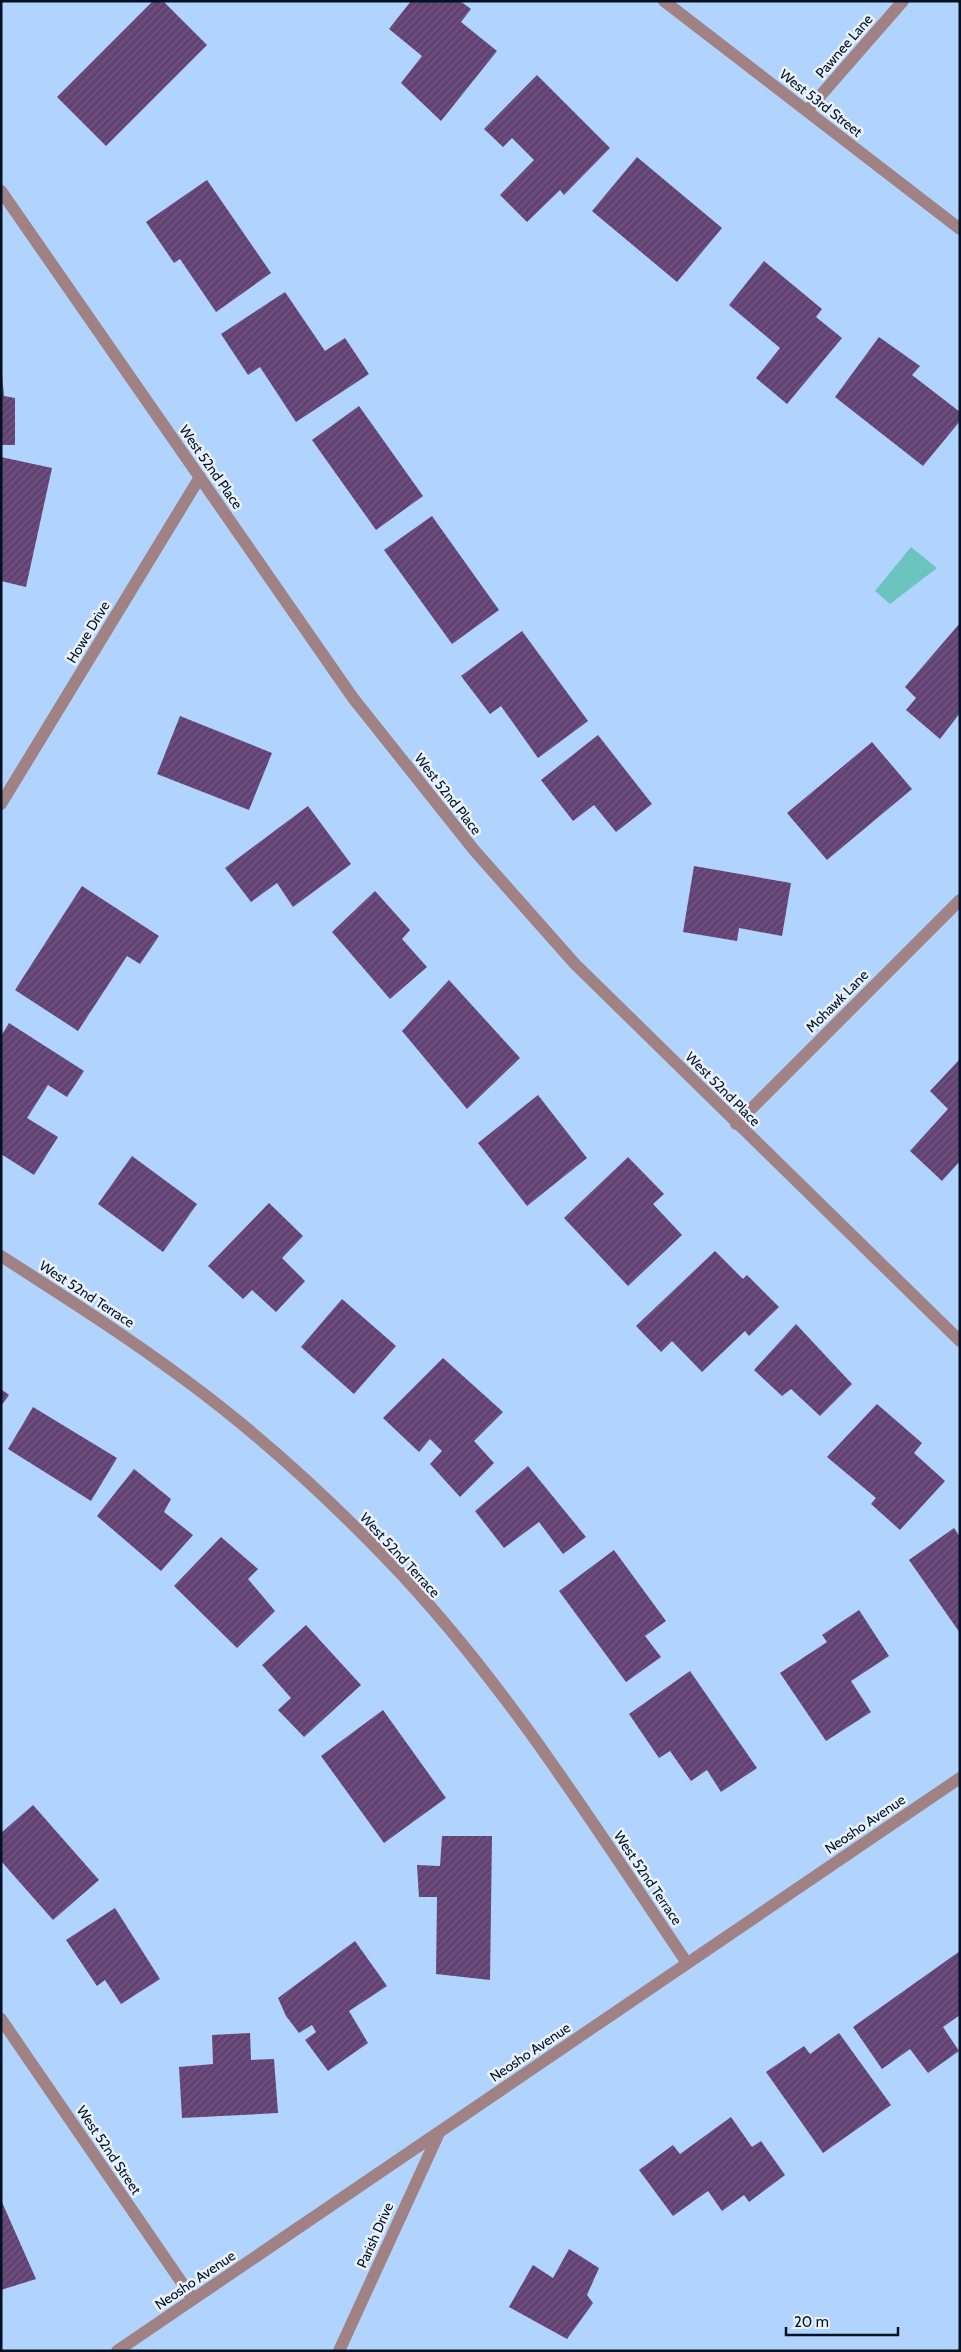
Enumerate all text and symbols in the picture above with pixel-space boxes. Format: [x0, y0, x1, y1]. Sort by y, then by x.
street label: Pawnee Lane [811, 10, 877, 82]
street label: West 53rd Street [776, 65, 866, 141]
street label: West 52nd Place [175, 421, 247, 513]
street label: Howe Drive [62, 598, 114, 666]
street label: West 52nd Place [411, 750, 485, 838]
street label: Mohawk Lane [802, 966, 872, 1036]
street label: West 52nd Place [682, 1048, 764, 1130]
street label: West 52nd Terrace [36, 1257, 138, 1331]
street label: West 52nd Terrace [356, 1509, 444, 1601]
street label: Neosho Avenue [821, 1790, 909, 1858]
street label: West 52nd Terrace [610, 1828, 686, 1928]
street label: Neosho Avenue [486, 2018, 574, 2086]
street label: West 52nd Street [73, 2102, 145, 2198]
street label: Parish Drive [353, 2199, 397, 2271]
street label: Neosho Avenue [151, 2246, 239, 2314]
scale bar [786, 2304, 898, 2336]
text: 20 m [794, 2313, 829, 2331]

